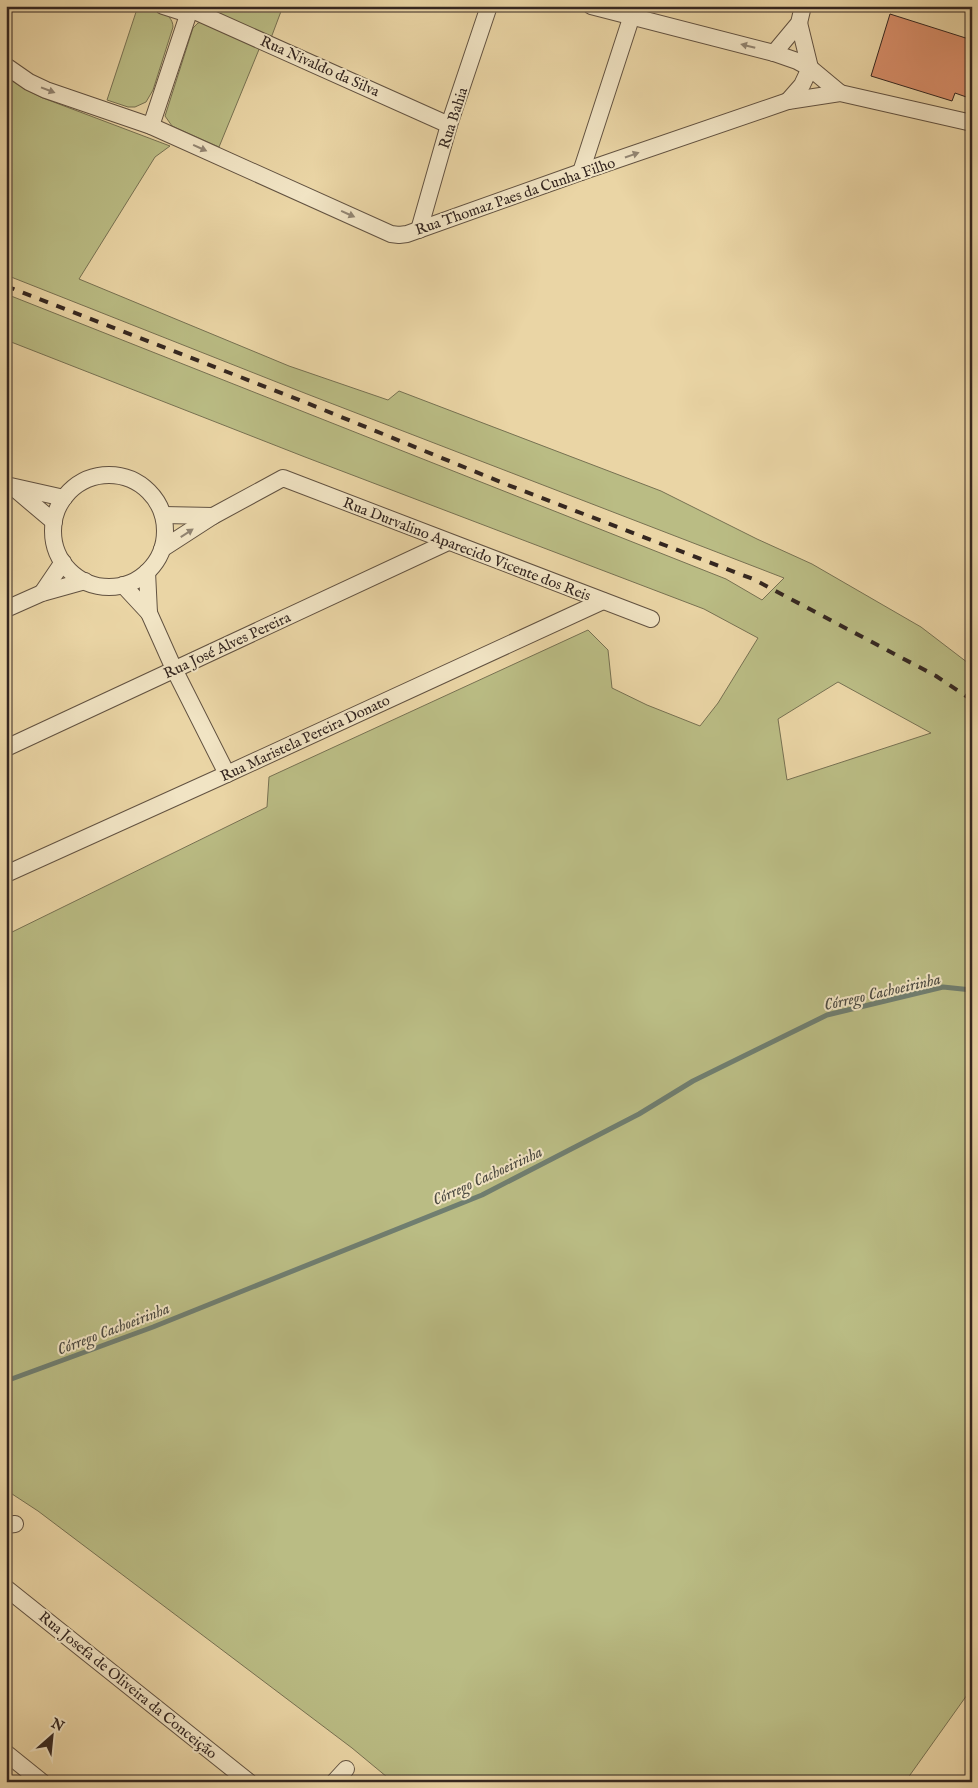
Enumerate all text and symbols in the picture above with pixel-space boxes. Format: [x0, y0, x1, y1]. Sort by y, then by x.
street label: Rua Nivaldo da Silva [257, 32, 383, 101]
one-way arrow [741, 42, 756, 50]
street label: Rua Bahia [435, 84, 473, 151]
one-way arrow [41, 86, 56, 94]
one-way arrow [193, 144, 207, 152]
one-way arrow [625, 150, 640, 158]
street label: Rua Thomaz Paes da Cunha Filho [413, 153, 618, 240]
one-way arrow [341, 211, 355, 219]
street label: Rua Durvalino Aparecido Vicente dos Reis [340, 493, 594, 606]
one-way arrow [181, 528, 194, 538]
street label: Rua José Alves Pereira [161, 607, 294, 683]
street label: Rua Maristela Pereira Donato [217, 691, 393, 786]
water label: Córrego Cachoeirinha [822, 970, 943, 1016]
water label: Córrego Cachoeirinha [430, 1143, 546, 1211]
water label: Córrego Cachoeirinha [55, 1299, 173, 1361]
street label: Rua Josefa de Oliveira da Conceição [35, 1607, 221, 1763]
north arrow [28, 1710, 78, 1760]
text: N [47, 1714, 67, 1736]

